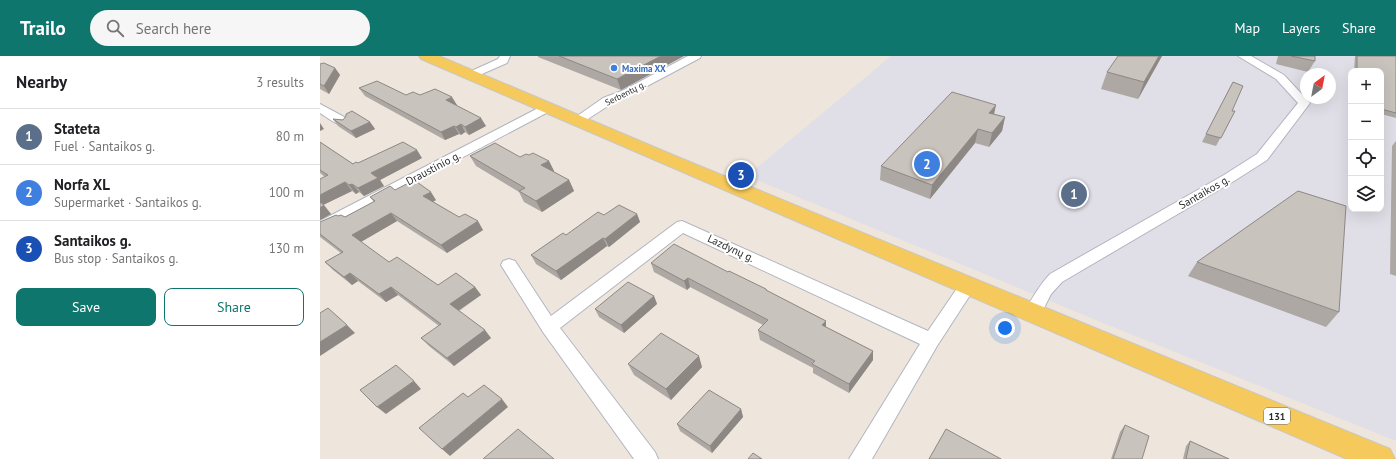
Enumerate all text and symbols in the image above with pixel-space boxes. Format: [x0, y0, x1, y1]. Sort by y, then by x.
search box [90, 10, 370, 46]
text: Trailo [20, 16, 66, 40]
icon: search [104, 17, 126, 39]
text: Search here [136, 19, 211, 38]
text: Map [1234, 19, 1260, 37]
text: Layers [1282, 19, 1320, 37]
text: Share [1342, 19, 1376, 37]
marker: Maxima XX [609, 63, 619, 73]
place label: Maxima XX [622, 63, 666, 74]
north arrow [1300, 68, 1336, 104]
map controls [1348, 68, 1384, 212]
button: + [1348, 68, 1384, 104]
text: Nearby [16, 71, 67, 93]
text: 3 results [256, 74, 304, 91]
street label: Serbentų g. [603, 78, 647, 108]
button: − [1348, 104, 1384, 140]
text: Stateta [54, 119, 100, 138]
text: 1 [25, 128, 33, 145]
text: 80 m [276, 128, 304, 145]
text: Fuel · Santaikos g. [54, 138, 155, 155]
button: locate [1348, 140, 1384, 176]
street label: Draustinio g. [403, 148, 463, 188]
pin: 2 [914, 149, 940, 179]
pin: 3 [728, 160, 754, 190]
street label: Santaikos g. [1176, 172, 1232, 212]
text: Norfa XL [54, 175, 110, 194]
button: layers [1348, 176, 1384, 212]
pin: 1 [1061, 179, 1087, 209]
text: 2 [25, 184, 33, 201]
text: 100 m [269, 184, 304, 201]
text: Supermarket · Santaikos g. [54, 194, 201, 211]
text: Santaikos g. [54, 231, 131, 250]
street label: Lazdynų g. [705, 231, 757, 265]
text: 3 [25, 240, 33, 257]
text: 130 m [269, 240, 304, 257]
text: Bus stop · Santaikos g. [54, 250, 178, 267]
button: Save [16, 288, 156, 326]
button: Share [164, 288, 304, 326]
your location [995, 318, 1015, 338]
road number: 131 [1264, 408, 1290, 424]

